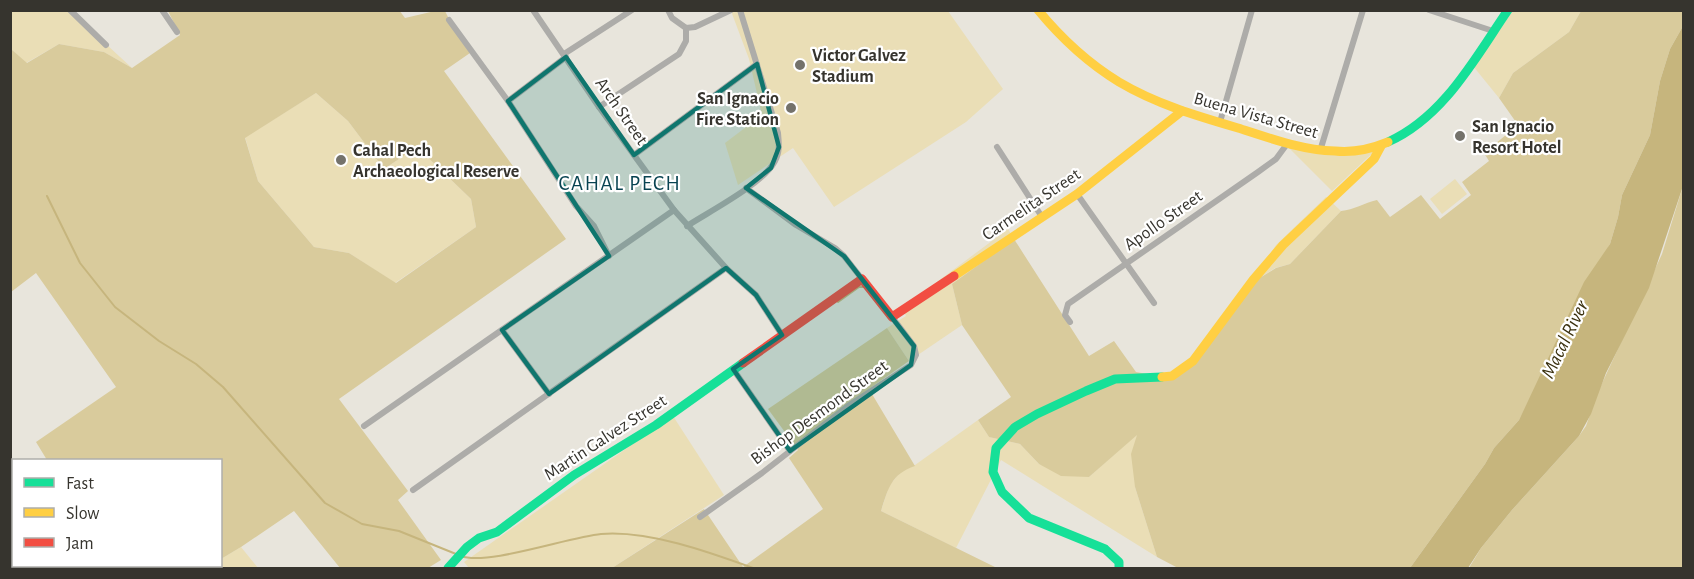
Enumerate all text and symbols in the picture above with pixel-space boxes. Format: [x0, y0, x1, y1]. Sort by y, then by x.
place label: Victor Galvez Stadium [812, 47, 906, 86]
marker: Victor Galvez Stadium [793, 58, 807, 72]
street label: Arch Street [592, 75, 651, 149]
place label: San Ignacio Fire Station [696, 90, 779, 129]
street label: Buena Vista Street [1192, 90, 1320, 142]
marker: San Ignacio Fire Station [784, 101, 798, 115]
place label: San Ignacio Resort Hotel [1472, 118, 1562, 157]
marker: San Ignacio Resort Hotel [1453, 129, 1467, 143]
place label: Cahal Pech Archaeological Reserve [353, 142, 519, 181]
marker: Cahal Pech Archaeological Reserve [334, 153, 348, 167]
street label: Carmelita Street [979, 165, 1084, 244]
district label: CAHAL PECH [559, 173, 681, 194]
street label: Apollo Street [1121, 187, 1206, 254]
water label: Macal River [1538, 297, 1592, 381]
street label: Bishop Desmond Street [748, 357, 892, 468]
street label: Martin Galvez Street [541, 391, 670, 484]
legend [12, 459, 222, 567]
text: Fast [66, 475, 94, 493]
text: Slow [66, 505, 99, 523]
text: Jam [66, 535, 94, 553]

